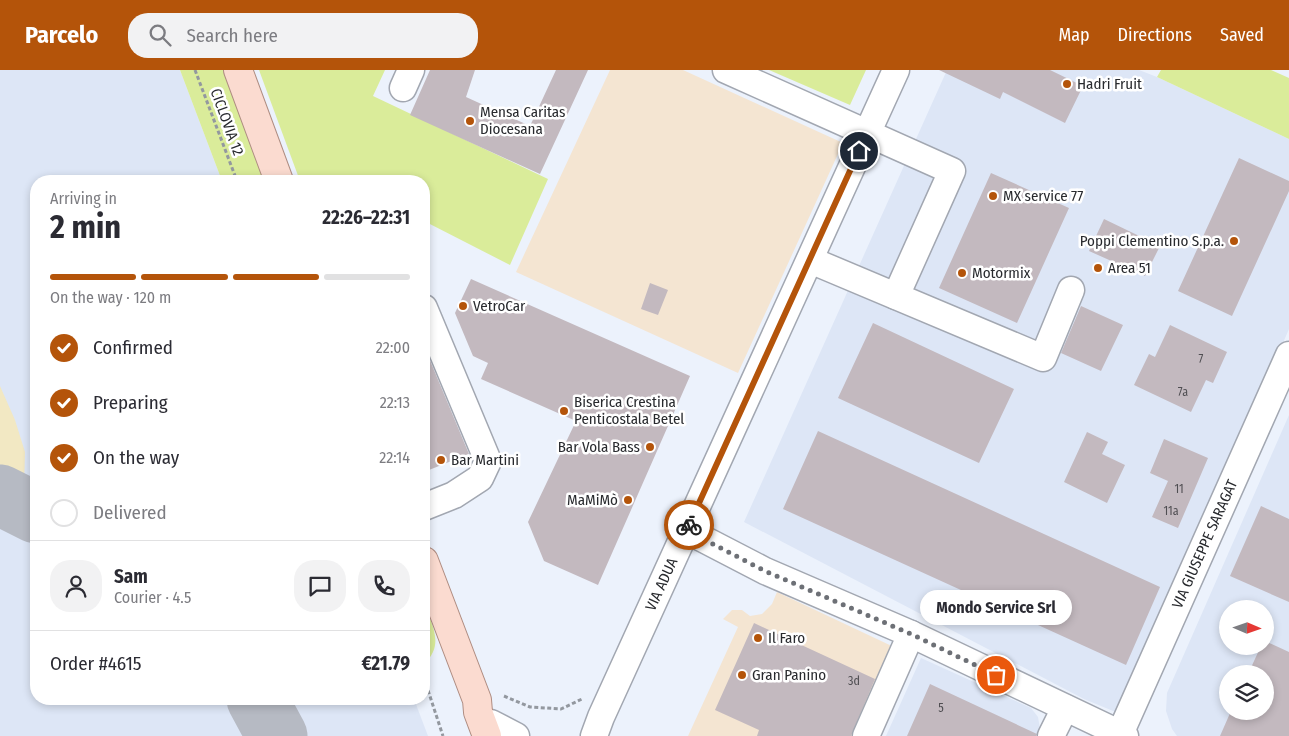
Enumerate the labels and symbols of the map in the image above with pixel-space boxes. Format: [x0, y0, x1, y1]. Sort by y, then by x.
place label: Hadri Fruit [1077, 75, 1142, 93]
marker: Hadri Fruit [1061, 78, 1073, 90]
street label: CICLOVIA 12 [207, 86, 248, 158]
place label: Mensa Caritas Diocesana [480, 103, 565, 138]
marker: Mensa Caritas Diocesana [464, 115, 476, 127]
pin [838, 130, 880, 172]
place label: MX service 77 [1003, 187, 1083, 205]
marker: MX service 77 [987, 190, 999, 202]
place label: Poppi Clementino S.p.a. [1080, 232, 1224, 250]
marker: Poppi Clementino S.p.a. [1228, 235, 1240, 247]
place label: Area 51 [1108, 259, 1151, 277]
marker: Area 51 [1092, 262, 1104, 274]
place label: Motormix [972, 264, 1031, 282]
marker: Motormix [956, 267, 968, 279]
place label: VetroCar [473, 297, 526, 315]
marker: VetroCar [457, 300, 469, 312]
house number: 7 [1199, 352, 1204, 366]
house number: 7a [1178, 385, 1188, 399]
place label: Biserica Crestina Penticostala Betel [574, 393, 684, 428]
marker: Biserica Crestina Penticostala Betel [558, 405, 570, 417]
place label: Bar Vola Bass [558, 438, 640, 456]
marker: Bar Vola Bass [644, 441, 656, 453]
place label: Bar Martini [451, 451, 519, 469]
marker: Bar Martini [435, 454, 447, 466]
street label: VIA GIUSEPPE SARAGAT [1168, 477, 1241, 611]
house number: 11 [1174, 482, 1184, 496]
place label: MaMiMò [567, 491, 618, 509]
marker: MaMiMò [622, 494, 634, 506]
courier [664, 500, 714, 550]
house number: 11a [1163, 504, 1179, 518]
street label: VIA ADUA [642, 555, 681, 614]
callout: Mondo Service Srl [920, 590, 1072, 625]
north arrow [1219, 600, 1274, 655]
place label: Il Faro [768, 629, 805, 647]
marker: Il Faro [752, 632, 764, 644]
pin [975, 654, 1017, 696]
place label: Gran Panino [752, 666, 826, 684]
marker: Gran Panino [736, 669, 748, 681]
house number: 3d [848, 674, 860, 688]
house number: 5 [938, 701, 944, 715]

